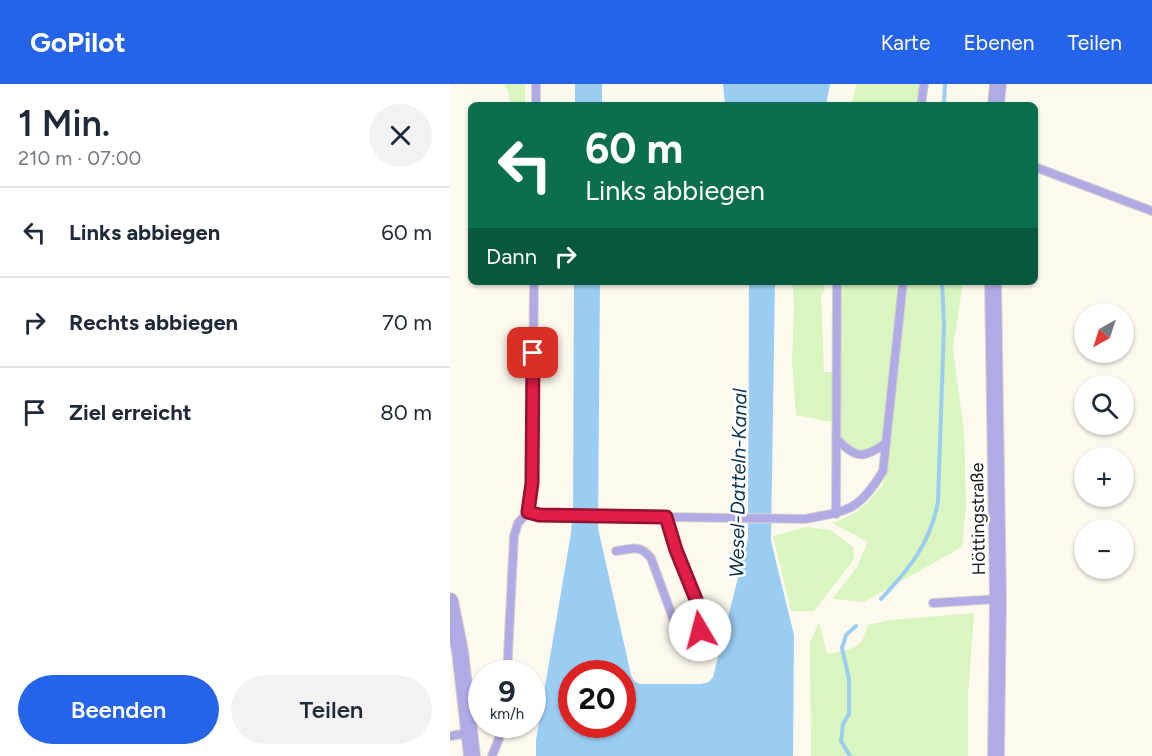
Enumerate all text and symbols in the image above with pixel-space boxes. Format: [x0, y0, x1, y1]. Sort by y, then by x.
text: GoPilot [30, 25, 126, 59]
text: Karte [881, 30, 930, 55]
text: Ebenen [963, 30, 1035, 55]
text: Teilen [1068, 30, 1122, 55]
text: 1 Min. [18, 102, 110, 145]
button: close [369, 104, 432, 167]
text: 60 m [585, 123, 683, 174]
icon: left [486, 126, 564, 204]
text: 210 m · 07:00 [18, 146, 141, 170]
text: Links abbiegen [585, 174, 765, 207]
icon: left [18, 216, 51, 249]
text: Links abbiegen [69, 219, 220, 246]
text: 60 m [381, 219, 432, 246]
icon: right [549, 240, 582, 273]
text: Dann [486, 243, 537, 270]
north arrow [1074, 303, 1134, 363]
map controls [1074, 303, 1134, 579]
icon: right [18, 306, 51, 339]
text: Rechts abbiegen [69, 309, 238, 336]
text: 70 m [382, 309, 432, 336]
pin [507, 327, 558, 378]
icon: arrive [516, 336, 549, 369]
button: search [1074, 375, 1134, 435]
water label: Wesel-Datteln-Kanal [724, 388, 752, 578]
icon: arrive [18, 396, 51, 429]
text: Ziel erreicht [69, 399, 192, 426]
text: 80 m [380, 399, 432, 426]
button: + [1074, 447, 1134, 507]
street label: Höttingstraße [966, 462, 990, 576]
button: − [1074, 519, 1134, 579]
position arrow [668, 598, 732, 662]
speed limit sign: 20 [558, 660, 636, 738]
text: 9 [498, 673, 516, 710]
button: Beenden [18, 675, 219, 744]
button: Teilen [231, 675, 432, 744]
text: km/h [490, 705, 524, 723]

